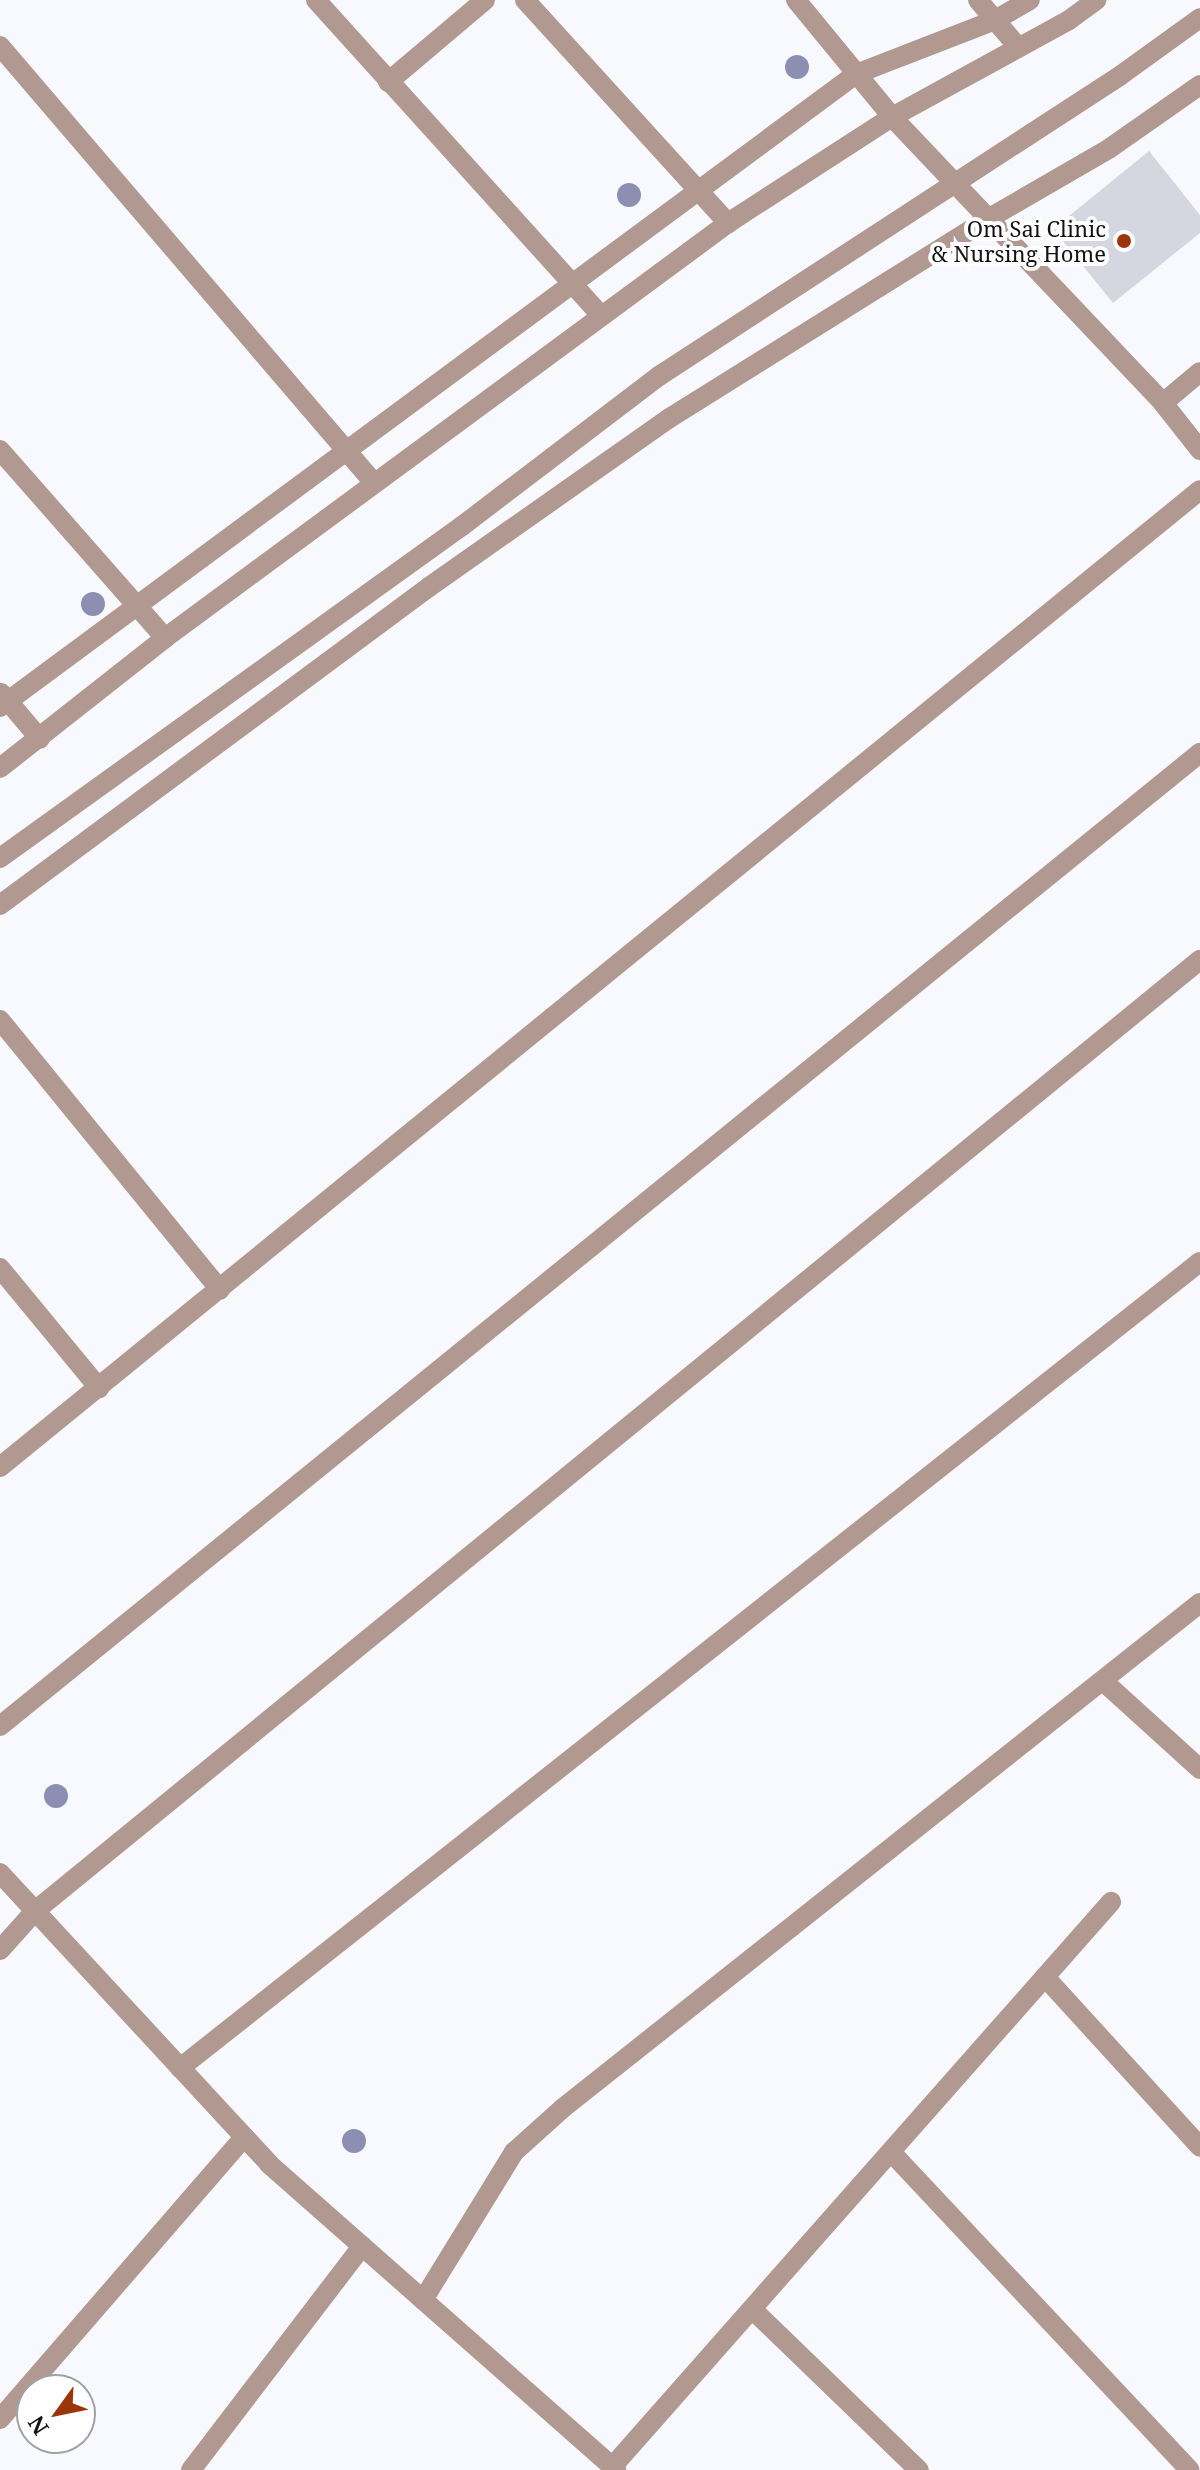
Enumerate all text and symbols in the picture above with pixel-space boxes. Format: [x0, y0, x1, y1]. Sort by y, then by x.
place label: Om Sai Clinic & Nursing Home [931, 215, 1106, 266]
marker: Om Sai Clinic & Nursing Home [1113, 230, 1135, 252]
north arrow [16, 2374, 96, 2454]
text: N [20, 2411, 55, 2441]

